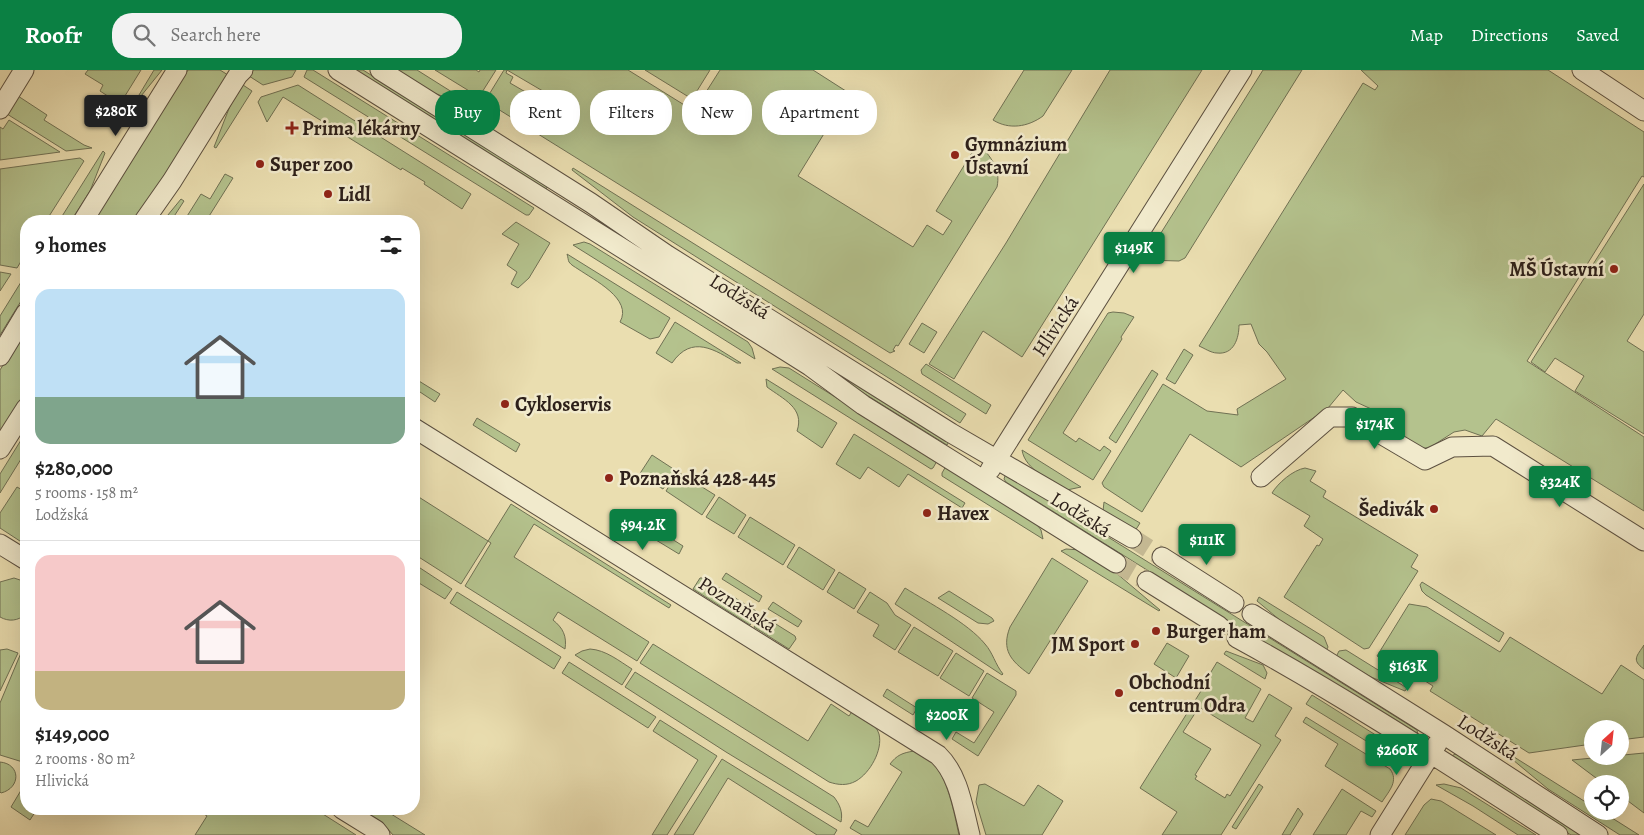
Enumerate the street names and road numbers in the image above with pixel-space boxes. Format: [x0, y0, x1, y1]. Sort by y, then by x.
street label: Lodžská [704, 267, 776, 326]
street label: Hlivická [1026, 290, 1085, 362]
street label: Lodžská [1045, 485, 1117, 544]
street label: Poznaňská [693, 570, 783, 639]
street label: Lodžská [1452, 708, 1524, 767]

